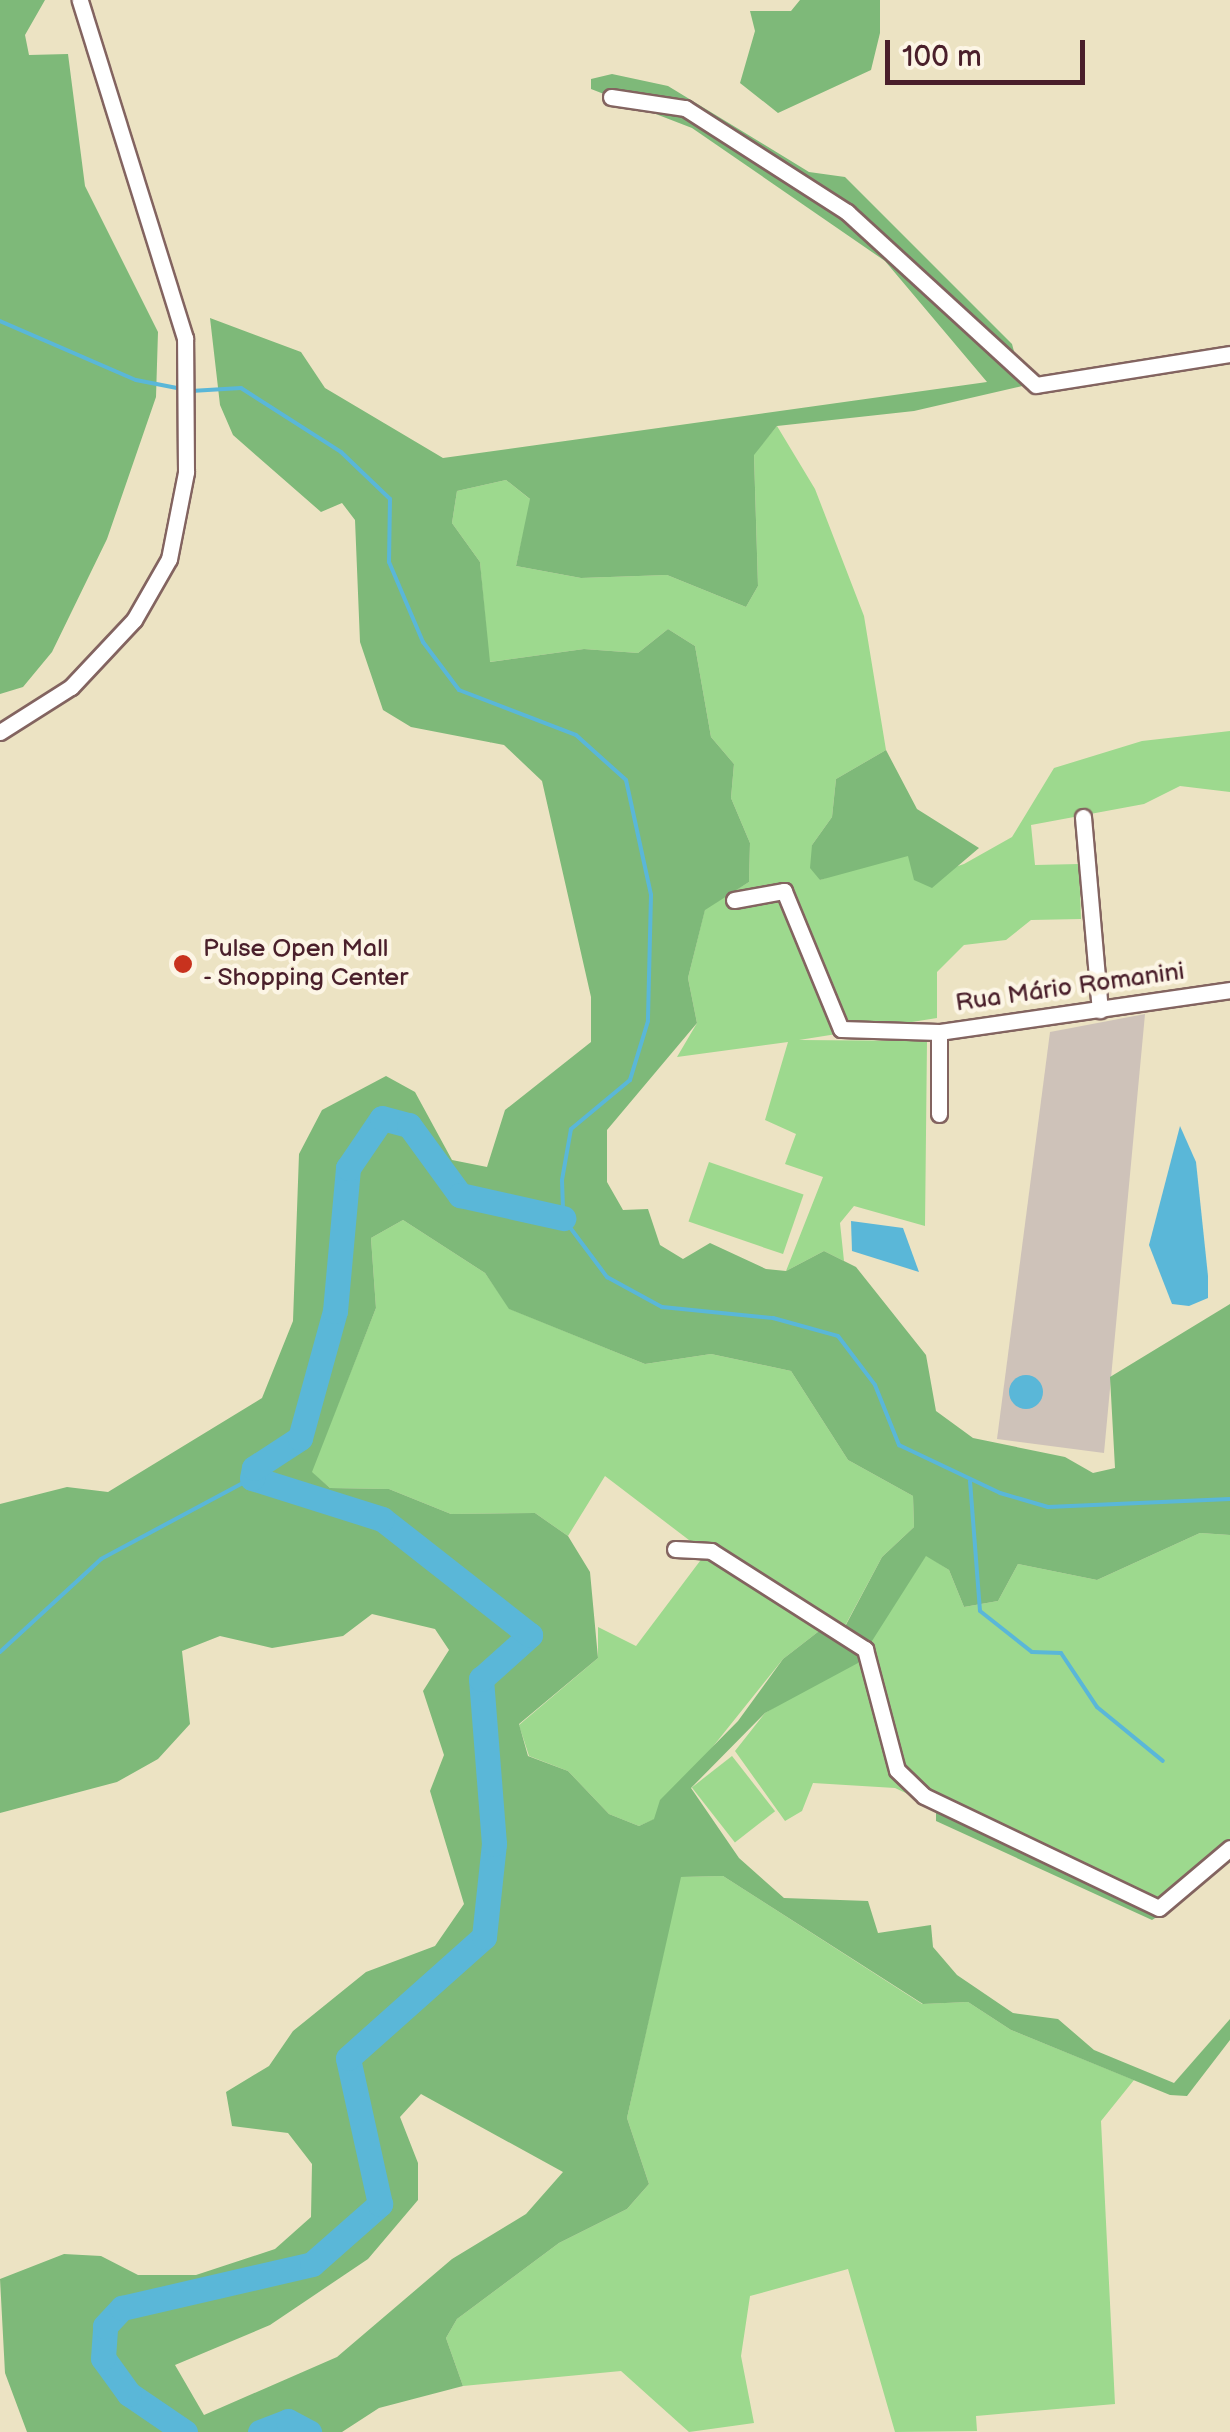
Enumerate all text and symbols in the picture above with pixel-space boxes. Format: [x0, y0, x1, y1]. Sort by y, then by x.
scale bar [890, 20, 1090, 82]
text: 100 m [902, 39, 982, 75]
place label: Pulse Open Mall - Shopping Center [203, 935, 410, 994]
marker: Pulse Open Mall - Shopping Center [172, 953, 194, 975]
street label: Rua Mário Romanini [954, 957, 1186, 1019]

